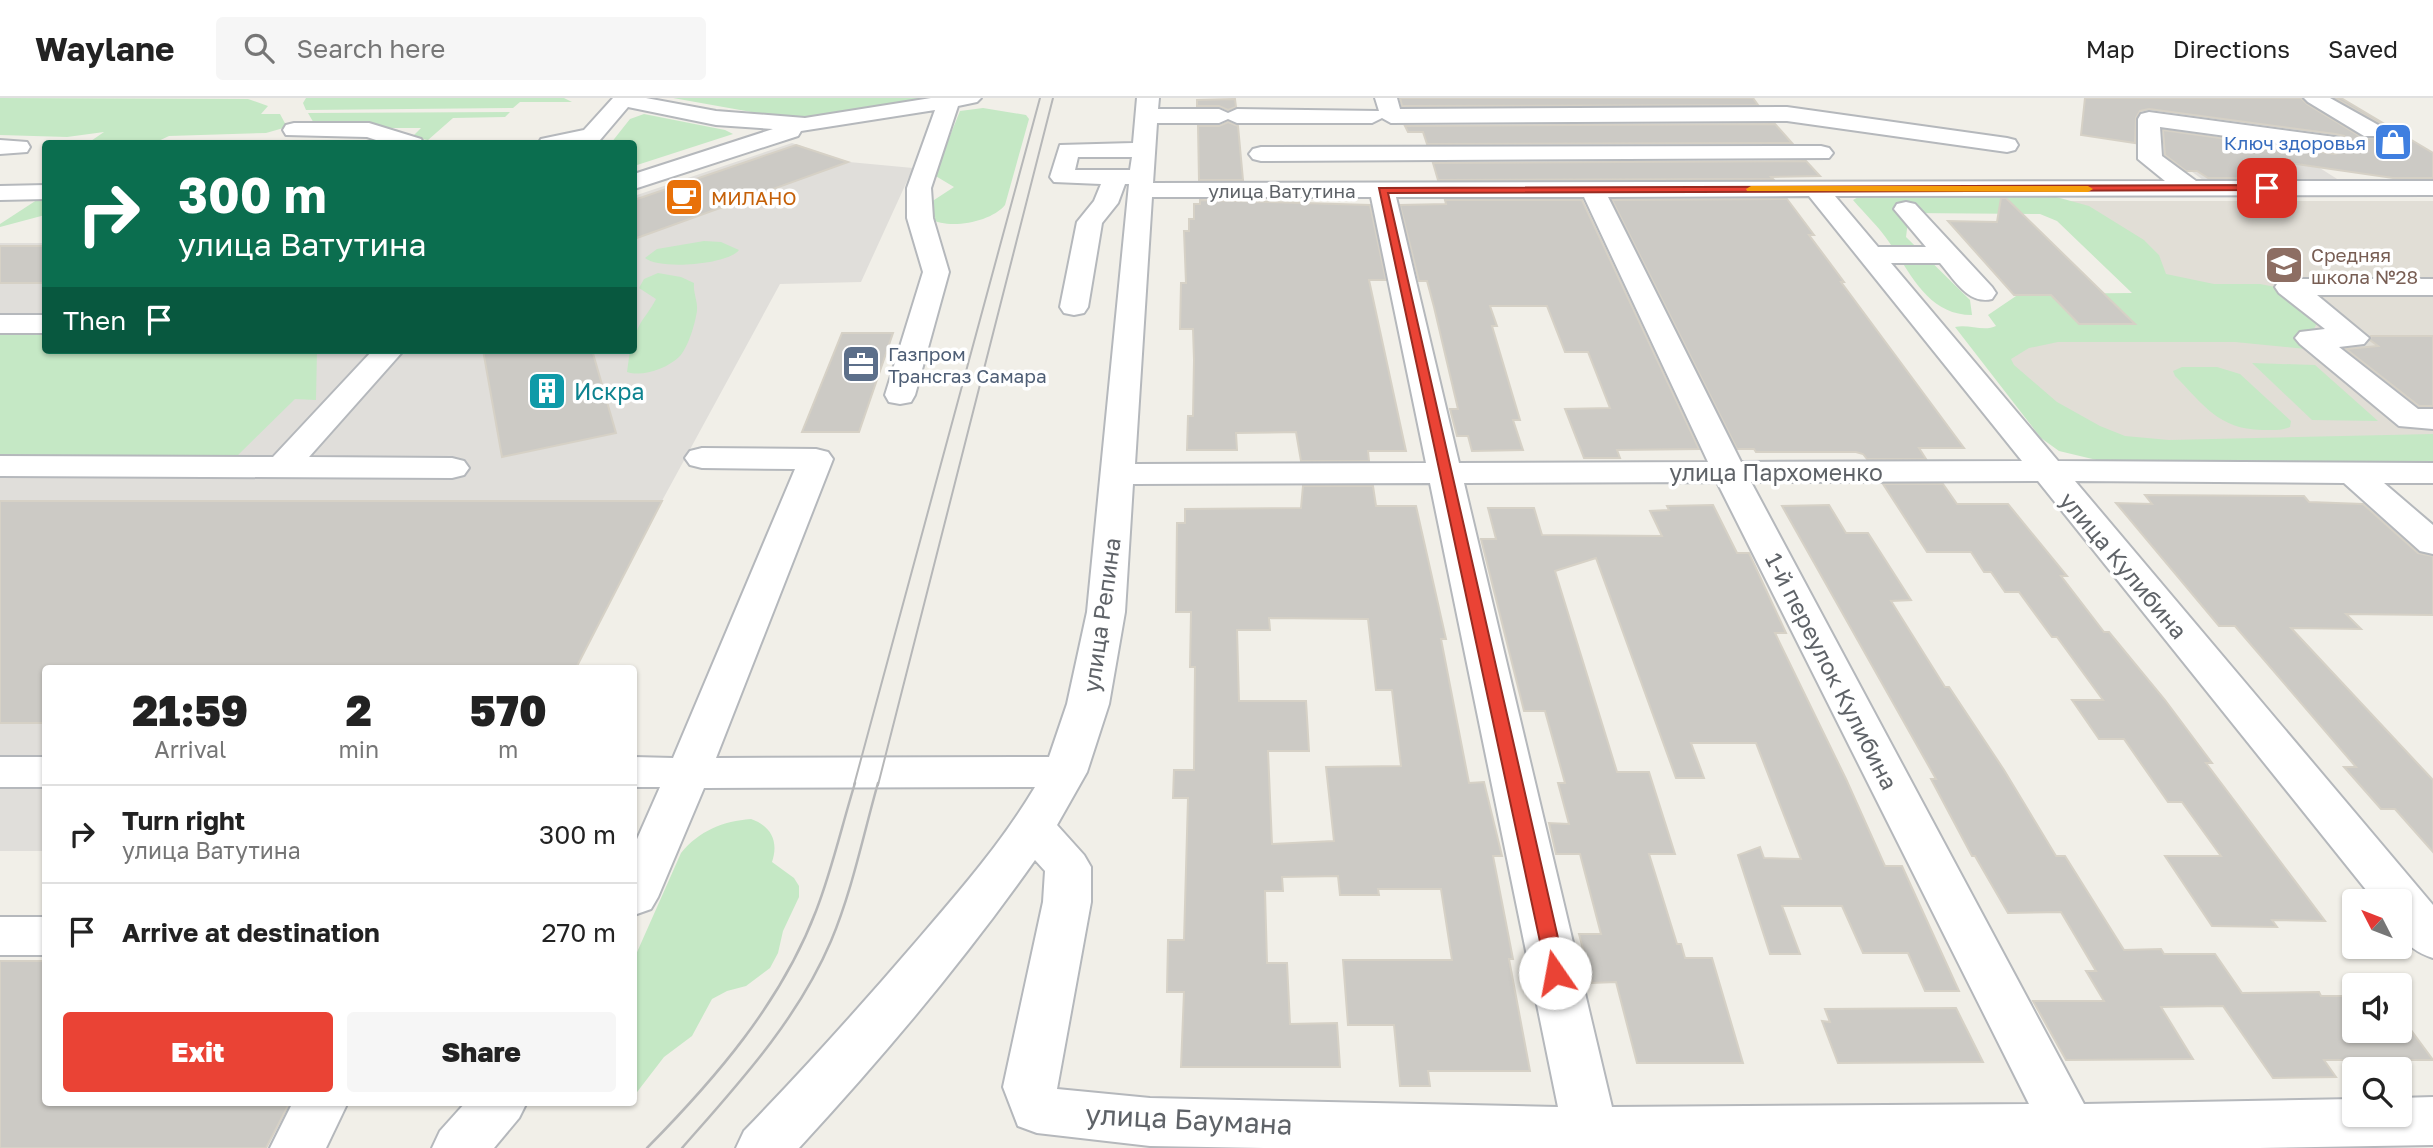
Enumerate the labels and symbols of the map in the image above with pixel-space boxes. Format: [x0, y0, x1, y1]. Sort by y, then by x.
shop icon: Ключ здоровья [2372, 121, 2414, 163]
place label: Ключ здоровья [2224, 131, 2366, 154]
pin [2237, 158, 2297, 218]
cafe icon: МИЛАНО [663, 176, 705, 218]
street label: улица Ватутина [1208, 179, 1356, 202]
place label: МИЛАНО [711, 186, 797, 209]
place label: Средняя школа №28 [2311, 243, 2418, 288]
school or university icon: Средняя школа №28 [2263, 244, 2305, 286]
place label: Газпром Трансгаз Самара [888, 342, 1047, 387]
office icon: Газпром Трансгаз Самара [840, 343, 882, 385]
building icon: Искра [526, 370, 568, 412]
place label: Искра [574, 377, 644, 405]
street label: улица Пархоменко [1669, 458, 1883, 486]
street label: улица Кулибина [2054, 486, 2194, 644]
street label: улица Репина [1076, 536, 1126, 694]
street label: 1-й переулок Кулибина [1760, 548, 1904, 794]
north arrow [2342, 889, 2412, 959]
position arrow [1518, 936, 1592, 1010]
street label: улица Баумана [1085, 1097, 1293, 1141]

